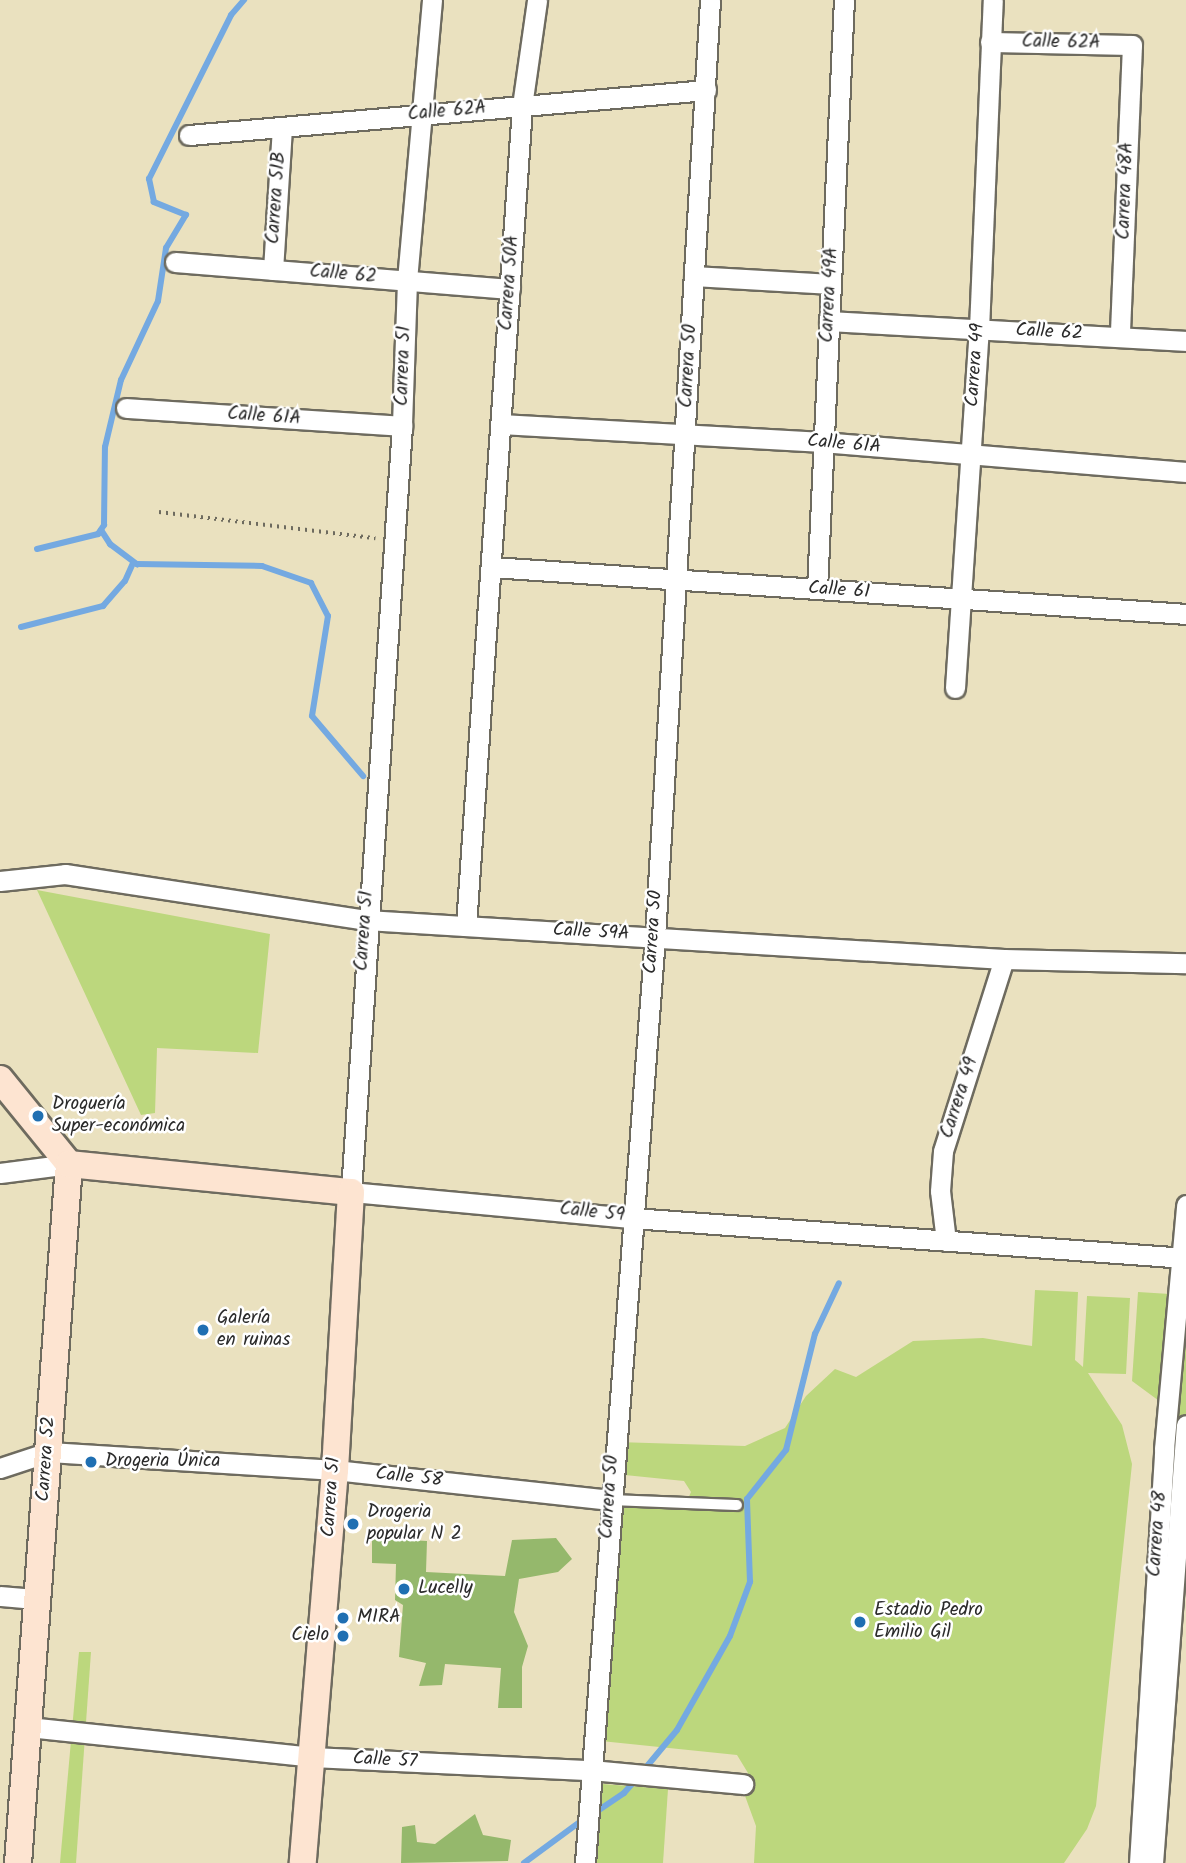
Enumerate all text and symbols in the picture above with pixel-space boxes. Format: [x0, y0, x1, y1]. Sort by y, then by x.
street label: Calle 62A [1021, 31, 1101, 55]
street label: Calle 62A [407, 97, 487, 127]
street label: Carrera 48A [1113, 142, 1139, 240]
street label: Carrera 51B [262, 151, 292, 245]
street label: Carrera 50A [495, 235, 525, 331]
street label: Carrera 49A [816, 247, 844, 343]
street label: Calle 62 [308, 261, 378, 289]
street label: Calle 62 [1015, 320, 1083, 346]
street label: Carrera 49 [962, 322, 990, 408]
street label: Carrera 50 [675, 323, 703, 409]
street label: Carrera 51 [391, 325, 417, 407]
street label: Calle 61A [226, 403, 302, 431]
street label: Calle 61A [806, 430, 882, 460]
street label: Calle 61 [807, 577, 871, 605]
street label: Carrera 50 [640, 889, 668, 975]
street label: Carrera 51 [351, 890, 379, 972]
street label: Calle 59A [552, 920, 630, 946]
street label: Carrera 49 [936, 1055, 984, 1141]
place label: Droguería Super-económica [52, 1094, 185, 1138]
marker: Droguería Super-económica [30, 1108, 46, 1124]
street label: Calle 59 [558, 1198, 626, 1228]
place label: Galería en ruinas [217, 1308, 290, 1352]
marker: Galería en ruinas [195, 1322, 211, 1338]
street label: Carrera 52 [33, 1416, 61, 1502]
place label: Drogeria Única [105, 1451, 220, 1473]
marker: Drogeria Única [83, 1454, 99, 1470]
street label: Carrera 50 [596, 1454, 624, 1540]
street label: Carrera 51 [318, 1456, 346, 1538]
street label: Calle 58 [374, 1463, 444, 1493]
street label: Carrera 48 [1144, 1490, 1172, 1578]
place label: Drogeria popular N 2 [367, 1502, 462, 1546]
marker: Drogeria popular N 2 [345, 1516, 361, 1532]
place label: Lucelly [418, 1578, 473, 1600]
marker: Lucelly [396, 1581, 412, 1597]
place label: Estadio Pedro Emilio Gil [874, 1600, 983, 1644]
place label: MIRA [357, 1607, 401, 1629]
marker: MIRA [335, 1610, 351, 1626]
marker: Estadio Pedro Emilio Gil [852, 1614, 868, 1630]
place label: Cielo [291, 1625, 329, 1647]
marker: Cielo [335, 1628, 351, 1644]
street label: Calle 57 [352, 1748, 418, 1774]

